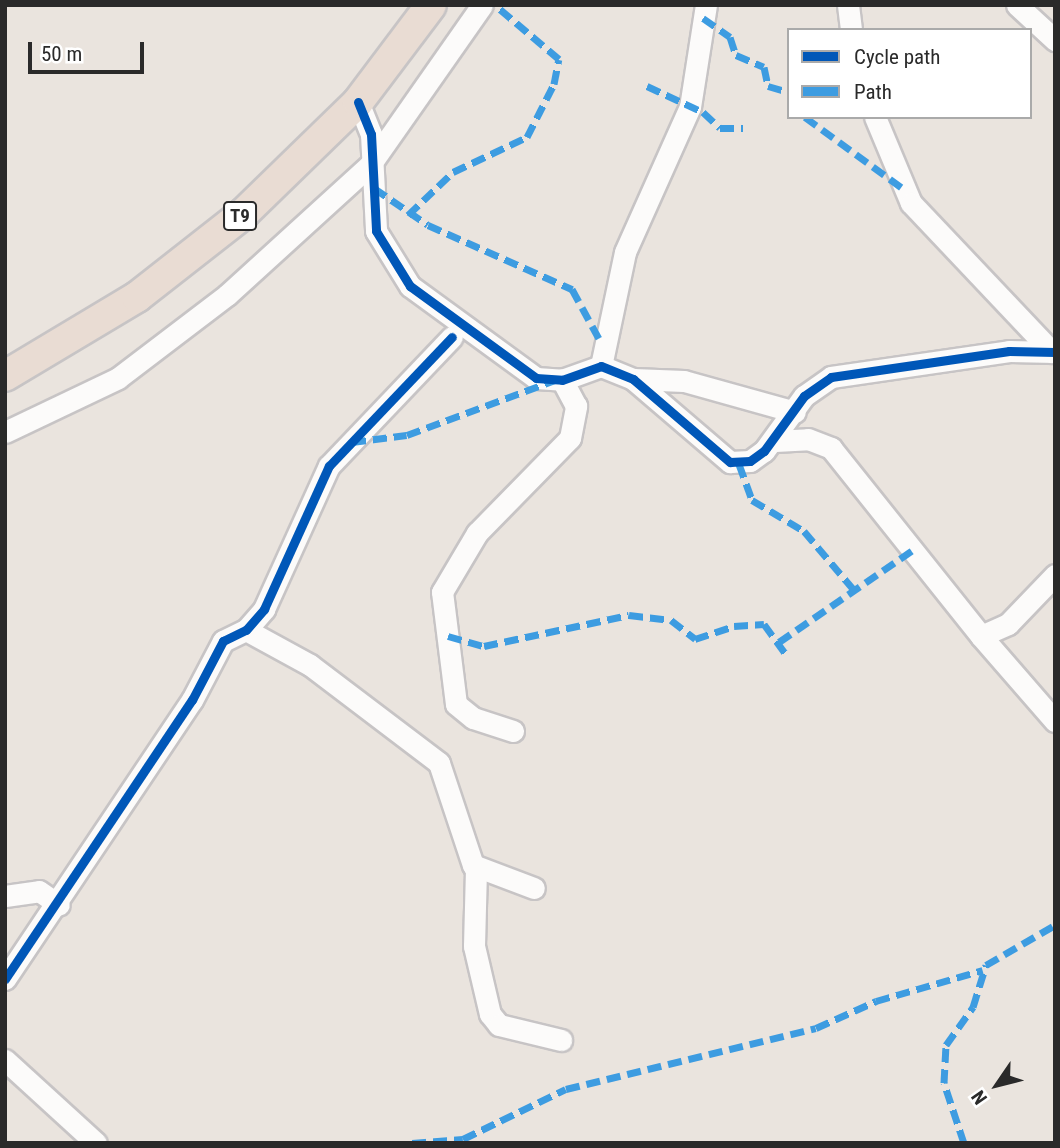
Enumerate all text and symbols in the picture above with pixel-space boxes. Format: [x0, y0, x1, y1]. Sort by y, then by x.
scale bar [32, 28, 147, 72]
legend [787, 28, 1032, 119]
text: 50 m [41, 42, 82, 66]
text: Cycle path [854, 45, 940, 69]
text: Path [854, 80, 892, 104]
road number: T9 [222, 200, 258, 232]
north arrow [962, 1050, 1032, 1120]
text: N [967, 1086, 992, 1109]

